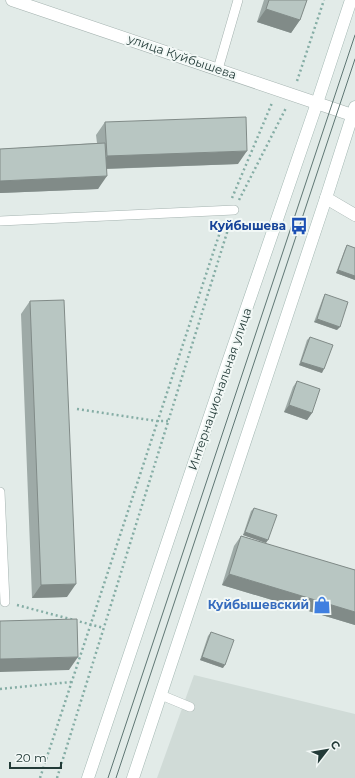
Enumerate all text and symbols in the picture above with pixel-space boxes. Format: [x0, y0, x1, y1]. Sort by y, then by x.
street label: улица Куйбышева [125, 31, 238, 82]
bus stop icon: Куйбышева [289, 216, 309, 236]
place label: Куйбышева [209, 218, 286, 233]
street label: Интернациональная улица [185, 306, 254, 472]
shop icon: Куйбышевский [312, 595, 332, 615]
place label: Куйбышевский [208, 597, 309, 612]
north arrow [307, 730, 347, 770]
text: С [328, 738, 344, 752]
scale bar [10, 744, 61, 770]
text: 20 m [16, 750, 47, 765]

